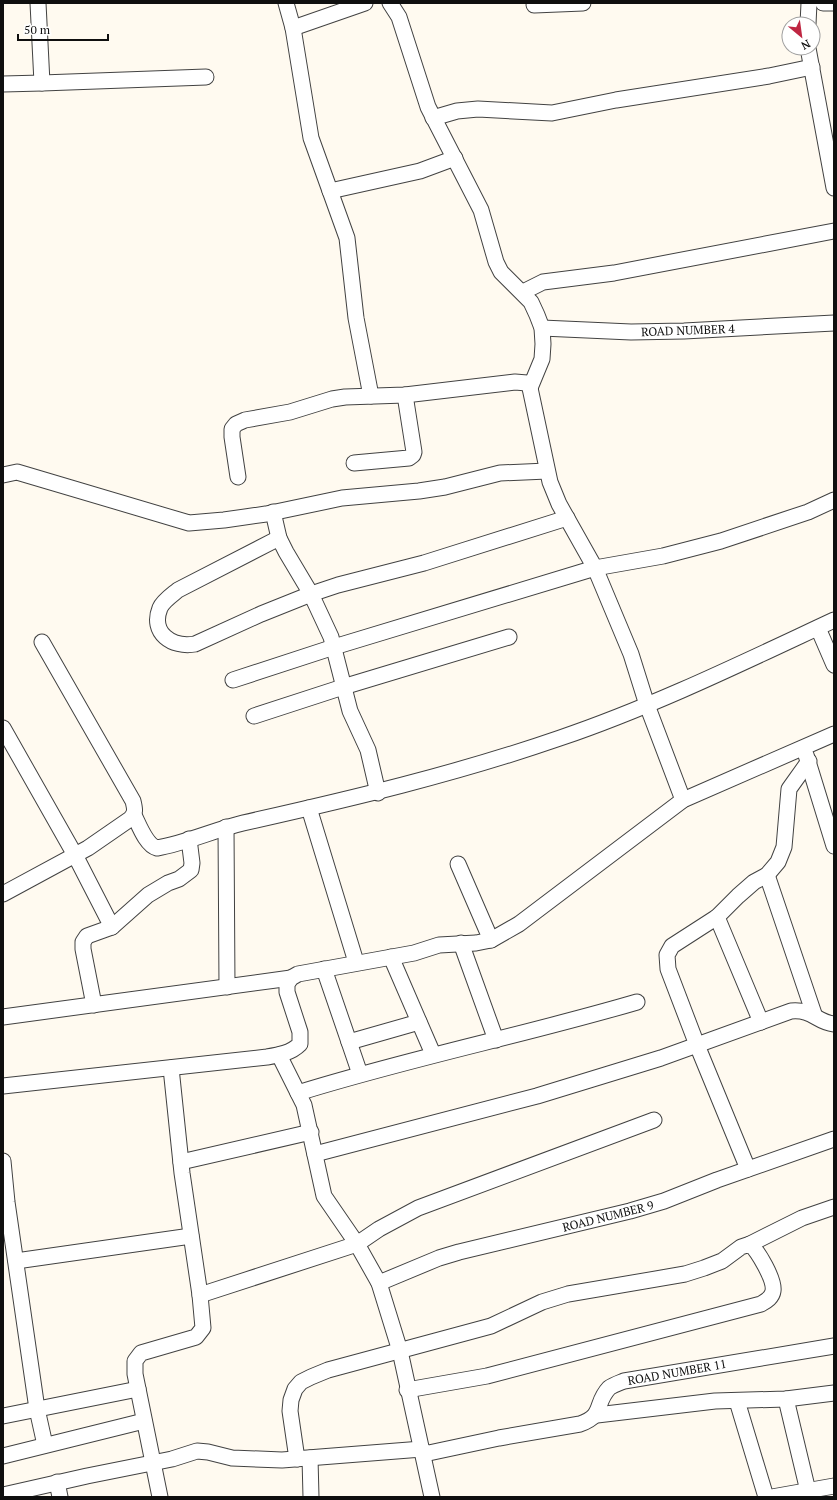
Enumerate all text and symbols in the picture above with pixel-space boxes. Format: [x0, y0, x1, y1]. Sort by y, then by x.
scale bar [18, 16, 108, 42]
north arrow [781, 16, 821, 56]
text: 50 m [24, 22, 51, 37]
text: N [798, 37, 813, 53]
street label: ROAD NUMBER 4 [641, 321, 736, 339]
street label: ROAD NUMBER 9 [561, 1197, 655, 1235]
street label: ROAD NUMBER 11 [626, 1356, 728, 1388]

